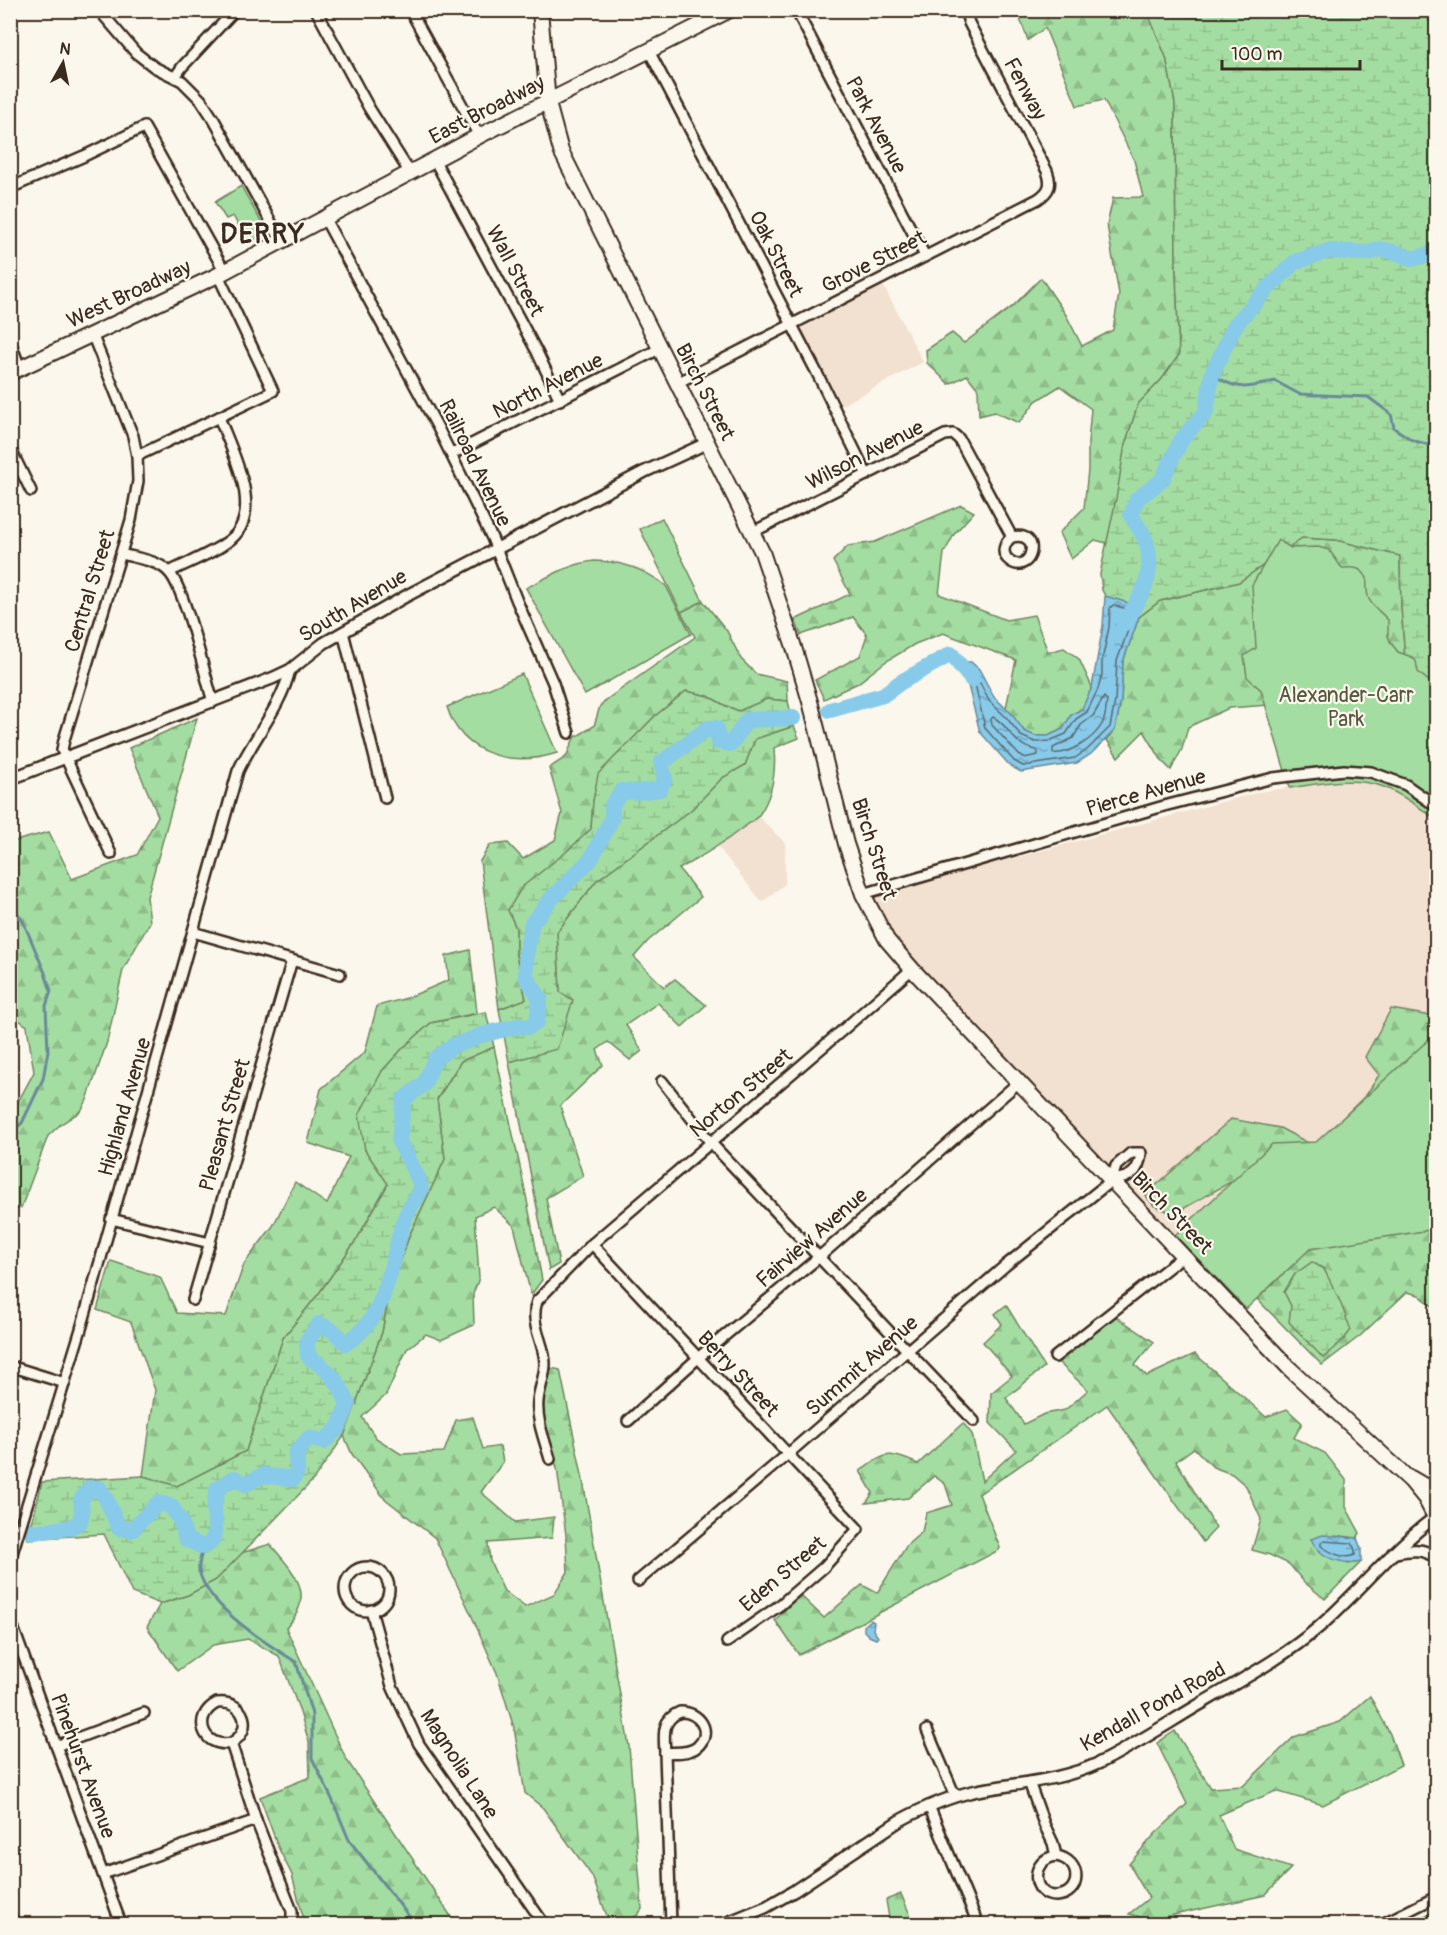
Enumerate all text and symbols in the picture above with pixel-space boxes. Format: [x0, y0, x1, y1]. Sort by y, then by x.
north arrow [33, 33, 93, 93]
scale bar [1222, 33, 1360, 71]
text: N [58, 38, 72, 60]
text: 100 m [1231, 43, 1283, 66]
street label: Fenway [997, 53, 1053, 125]
street label: East Broadway [425, 69, 549, 151]
street label: Park Avenue [839, 72, 913, 179]
street label: Oak Street [743, 206, 809, 302]
district label: DERRY [220, 218, 306, 251]
street label: Wall Street [480, 221, 550, 322]
street label: Grove Street [817, 224, 931, 300]
street label: West Broadway [63, 253, 195, 335]
street label: Birch Street [669, 339, 741, 445]
street label: North Avenue [488, 346, 608, 425]
street label: Railroad Avenue [433, 395, 518, 532]
street label: Wilson Avenue [802, 414, 929, 496]
street label: Central Street [59, 526, 122, 656]
street label: South Avenue [294, 563, 413, 649]
park label: Alexander-Carr Park [1278, 682, 1414, 733]
street label: Pierce Avenue [1083, 763, 1210, 823]
street label: Birch Street [845, 795, 903, 904]
street label: Highland Avenue [92, 1034, 158, 1179]
street label: Norton Street [684, 1042, 798, 1144]
street label: Pleasant Street [193, 1055, 257, 1195]
street label: Birch Street [1126, 1166, 1219, 1261]
street label: Fairview Avenue [751, 1182, 874, 1294]
street label: Summit Avenue [800, 1309, 924, 1422]
street label: Berry Street [691, 1325, 785, 1423]
street label: Eden Street [734, 1530, 832, 1618]
street label: Kendall Pond Road [1076, 1656, 1230, 1758]
street label: Pinehurst Avenue [44, 1690, 122, 1843]
street label: Magnolia Lane [414, 1704, 505, 1824]

